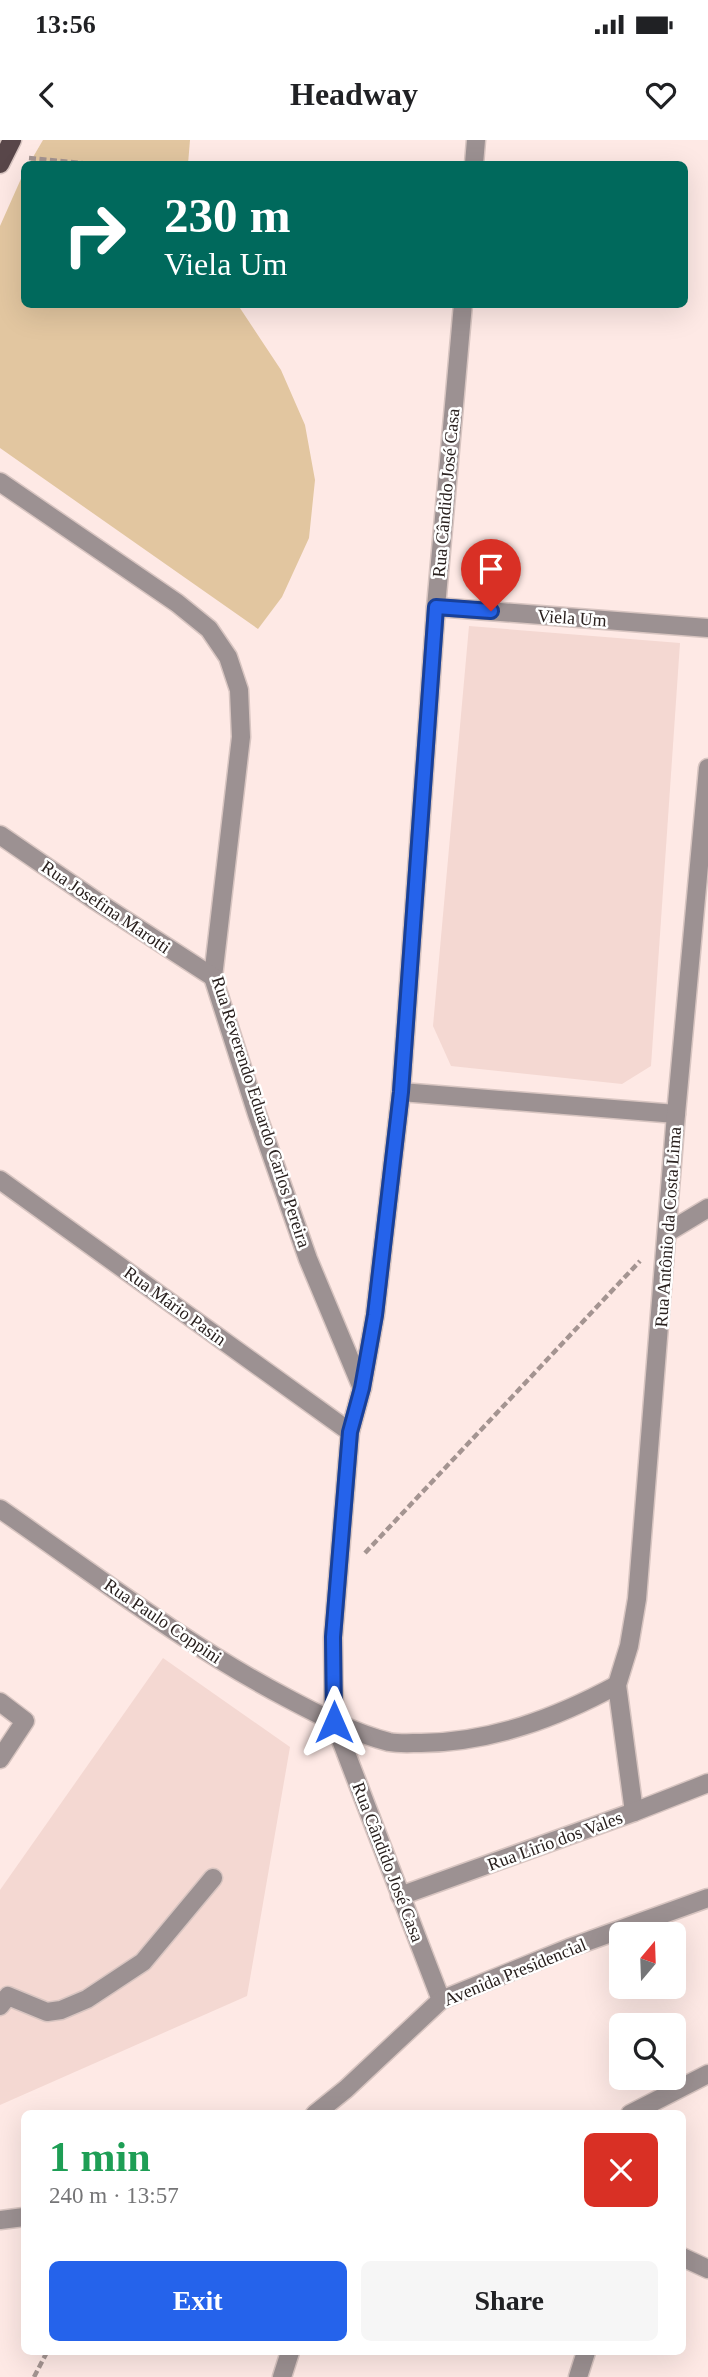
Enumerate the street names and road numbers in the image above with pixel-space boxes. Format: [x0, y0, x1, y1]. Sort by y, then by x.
street label: Rua Cândido José Casa [429, 408, 463, 578]
street label: Viela Um [537, 606, 607, 630]
street label: Rua Josefina Marotti [38, 856, 174, 958]
street label: Rua Reverendo Eduardo Carlos Pereira [208, 974, 314, 1250]
street label: Rua Antônio da Costa Lima [651, 1126, 685, 1328]
street label: Rua Mário Pasin [120, 1262, 230, 1350]
street label: Rua Paulo Coppini [101, 1574, 225, 1668]
street label: Rua Cândido José Casa [348, 1779, 428, 1945]
street label: Rua Lirio dos Vales [485, 1807, 625, 1875]
street label: Avenida Presidencial [441, 1934, 589, 2010]

